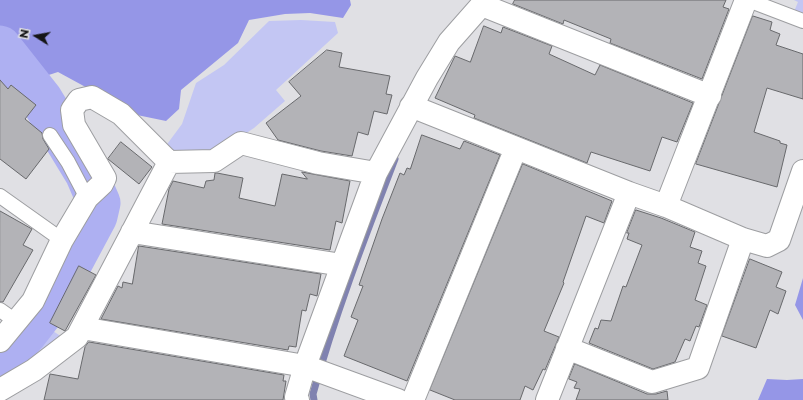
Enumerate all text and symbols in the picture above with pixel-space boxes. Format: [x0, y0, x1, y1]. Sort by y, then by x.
north arrow [16, 16, 56, 56]
text: N [16, 28, 32, 39]

